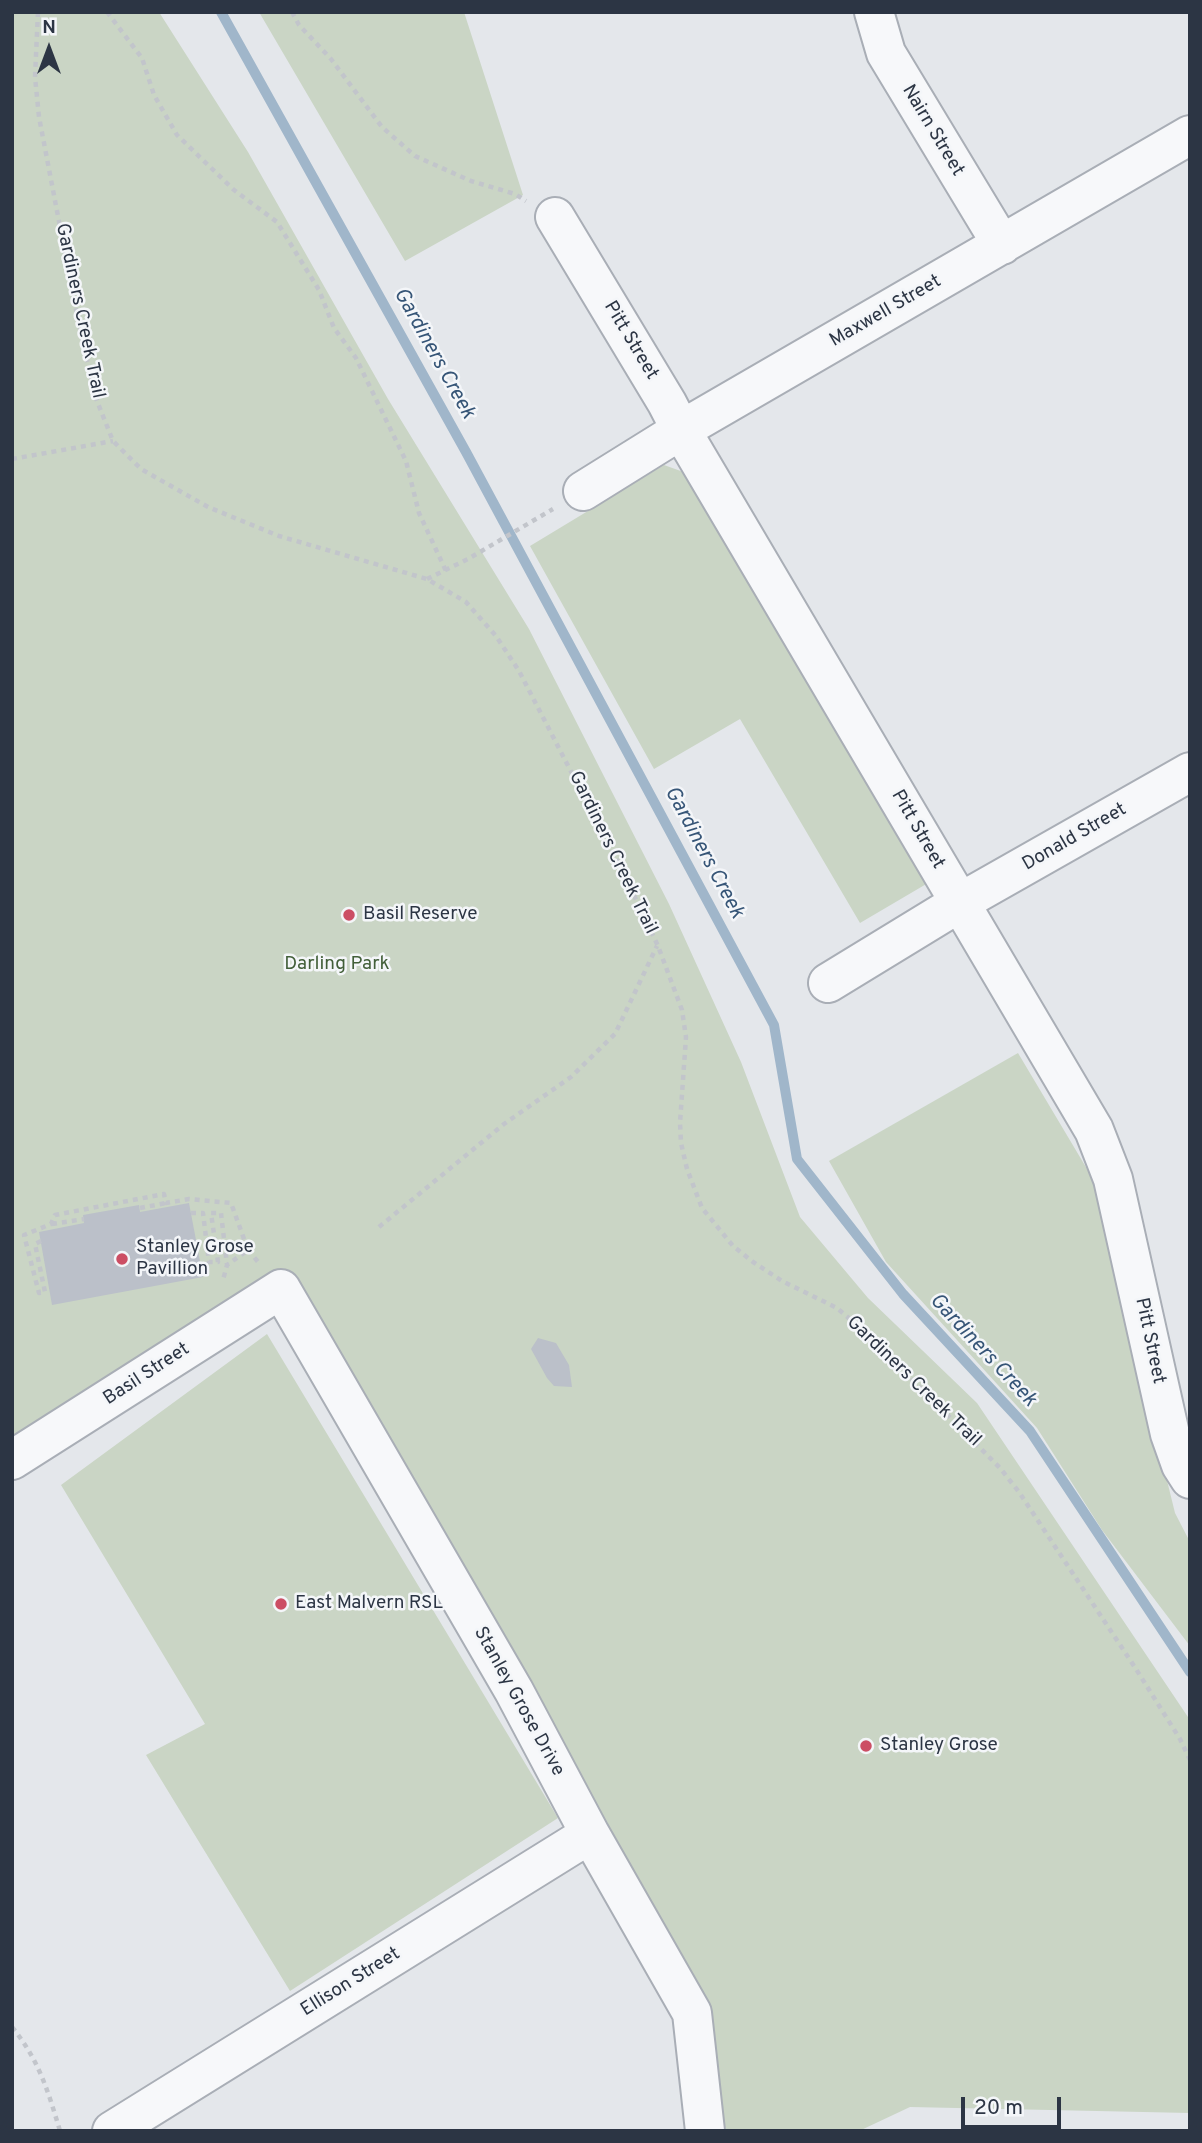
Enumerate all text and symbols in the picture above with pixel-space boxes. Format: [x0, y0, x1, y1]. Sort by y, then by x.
north arrow [14, 14, 84, 84]
text: N [42, 16, 56, 40]
street label: Nairn Street [896, 81, 968, 181]
street label: Gardiners Creek Trail [49, 221, 109, 401]
street label: Maxwell Street [826, 271, 946, 353]
water label: Gardiners Creek [387, 284, 479, 424]
street label: Pitt Street [598, 298, 662, 384]
street label: Gardiners Creek Trail [563, 768, 661, 938]
water label: Gardiners Creek [658, 783, 748, 923]
street label: Pitt Street [885, 786, 949, 874]
street label: Donald Street [1019, 799, 1131, 877]
place label: Basil Reserve [363, 904, 478, 926]
marker: Basil Reserve [341, 907, 357, 923]
park label: Darling Park [284, 954, 390, 976]
place label: Stanley Grose Pavillion [136, 1237, 254, 1281]
marker: Stanley Grose Pavillion [114, 1251, 130, 1267]
water label: Gardiners Creek [923, 1289, 1041, 1413]
street label: Pitt Street [1129, 1296, 1169, 1386]
street label: Gardiners Creek Trail [841, 1312, 985, 1452]
street label: Basil Street [100, 1339, 194, 1411]
place label: East Malvern RSL [295, 1593, 443, 1615]
marker: East Malvern RSL [273, 1596, 289, 1612]
street label: Stanley Grose Drive [467, 1623, 569, 1781]
place label: Stanley Grose [880, 1735, 998, 1757]
marker: Stanley Grose [858, 1738, 874, 1754]
street label: Ellison Street [297, 1943, 405, 2023]
scale bar [964, 2084, 1064, 2128]
text: 20 m [974, 2095, 1023, 2122]

